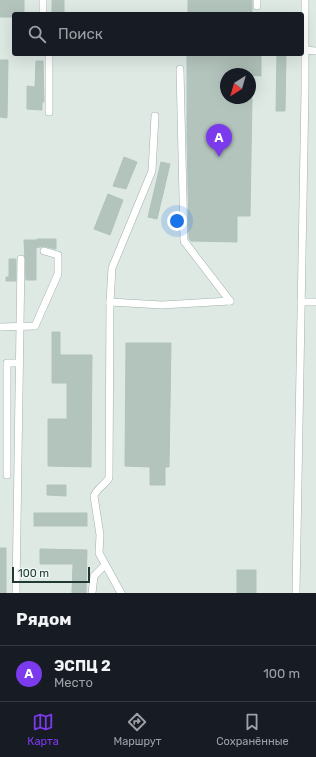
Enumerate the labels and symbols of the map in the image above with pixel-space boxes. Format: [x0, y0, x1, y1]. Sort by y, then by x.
north arrow [220, 68, 256, 104]
pin: A [206, 124, 232, 157]
your location [167, 211, 187, 231]
scale bar [12, 565, 90, 584]

